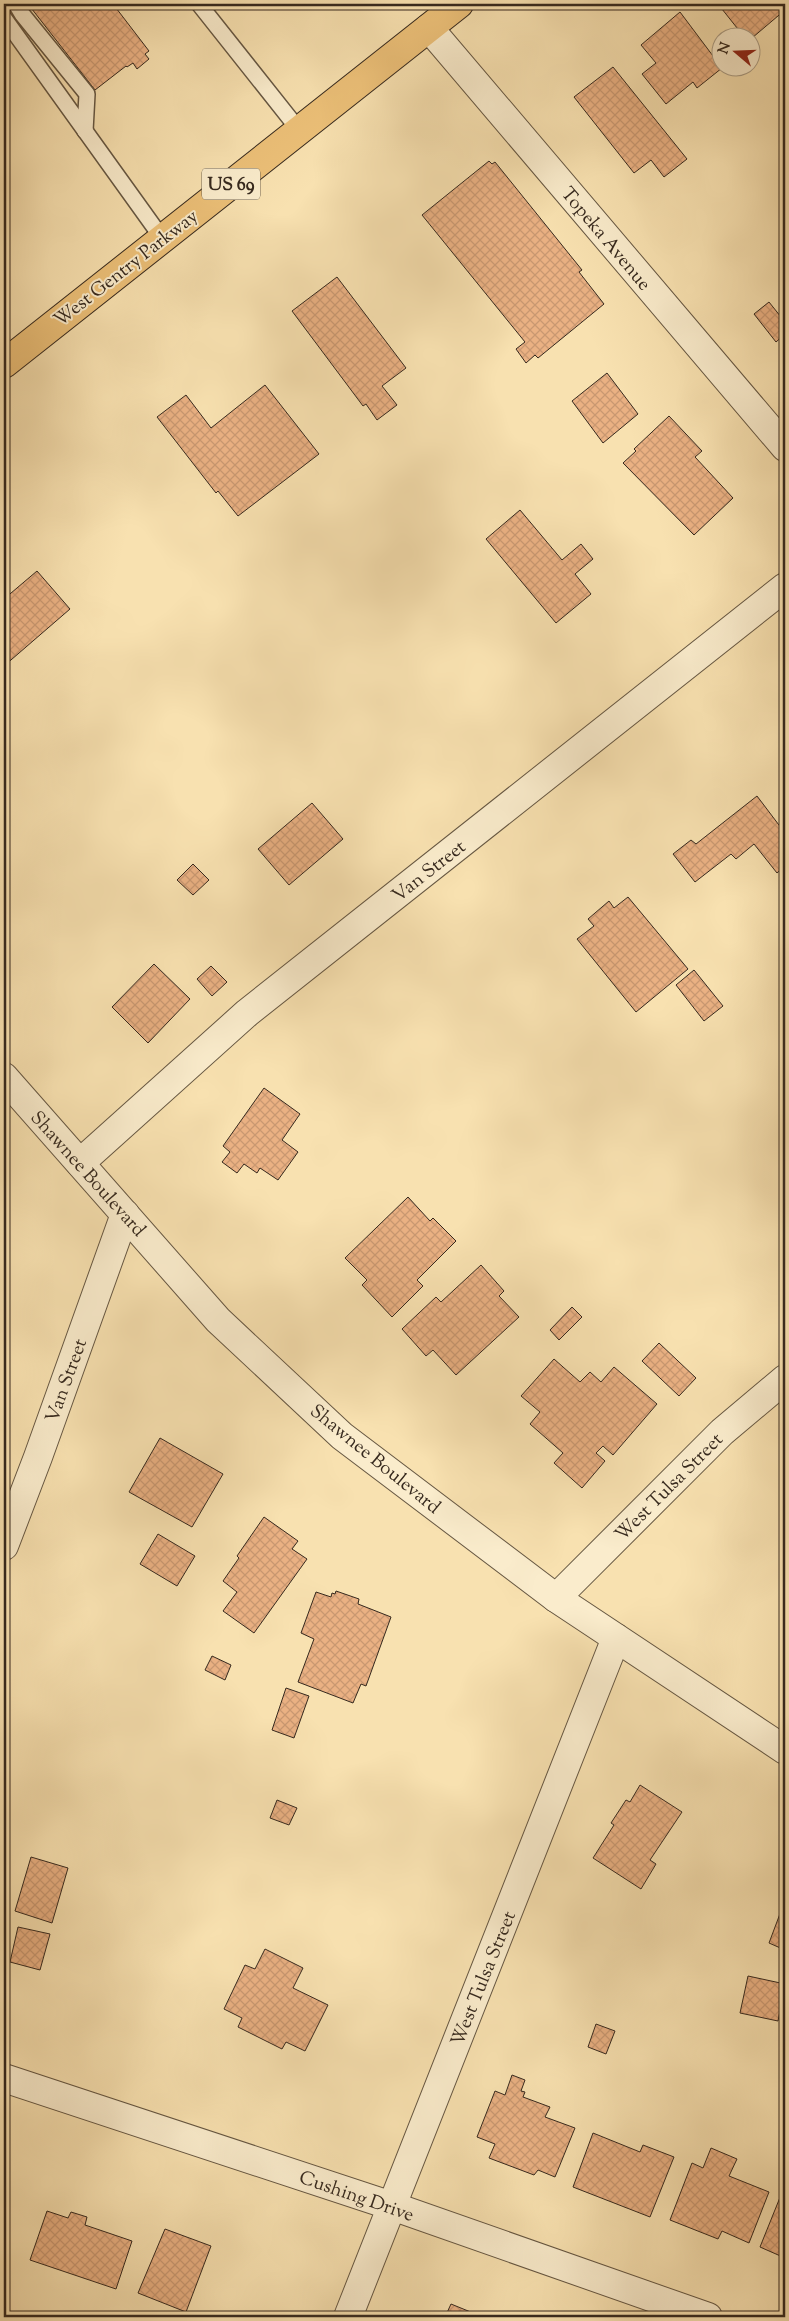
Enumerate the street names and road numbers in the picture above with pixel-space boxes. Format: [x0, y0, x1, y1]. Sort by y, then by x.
road number: US 69 [202, 168, 260, 200]
street label: Topeka Avenue [554, 182, 657, 297]
street label: West Gentry Parkway [49, 204, 205, 334]
street label: Van Street [387, 834, 473, 909]
street label: Shawnee Boulevard [23, 1106, 151, 1244]
street label: Van Street [40, 1335, 95, 1426]
street label: Shawnee Boulevard [303, 1399, 446, 1521]
street label: West Tulsa Street [610, 1427, 730, 1548]
street label: West Tulsa Street [445, 1907, 524, 2050]
street label: Cushing Drive [295, 2165, 417, 2230]

